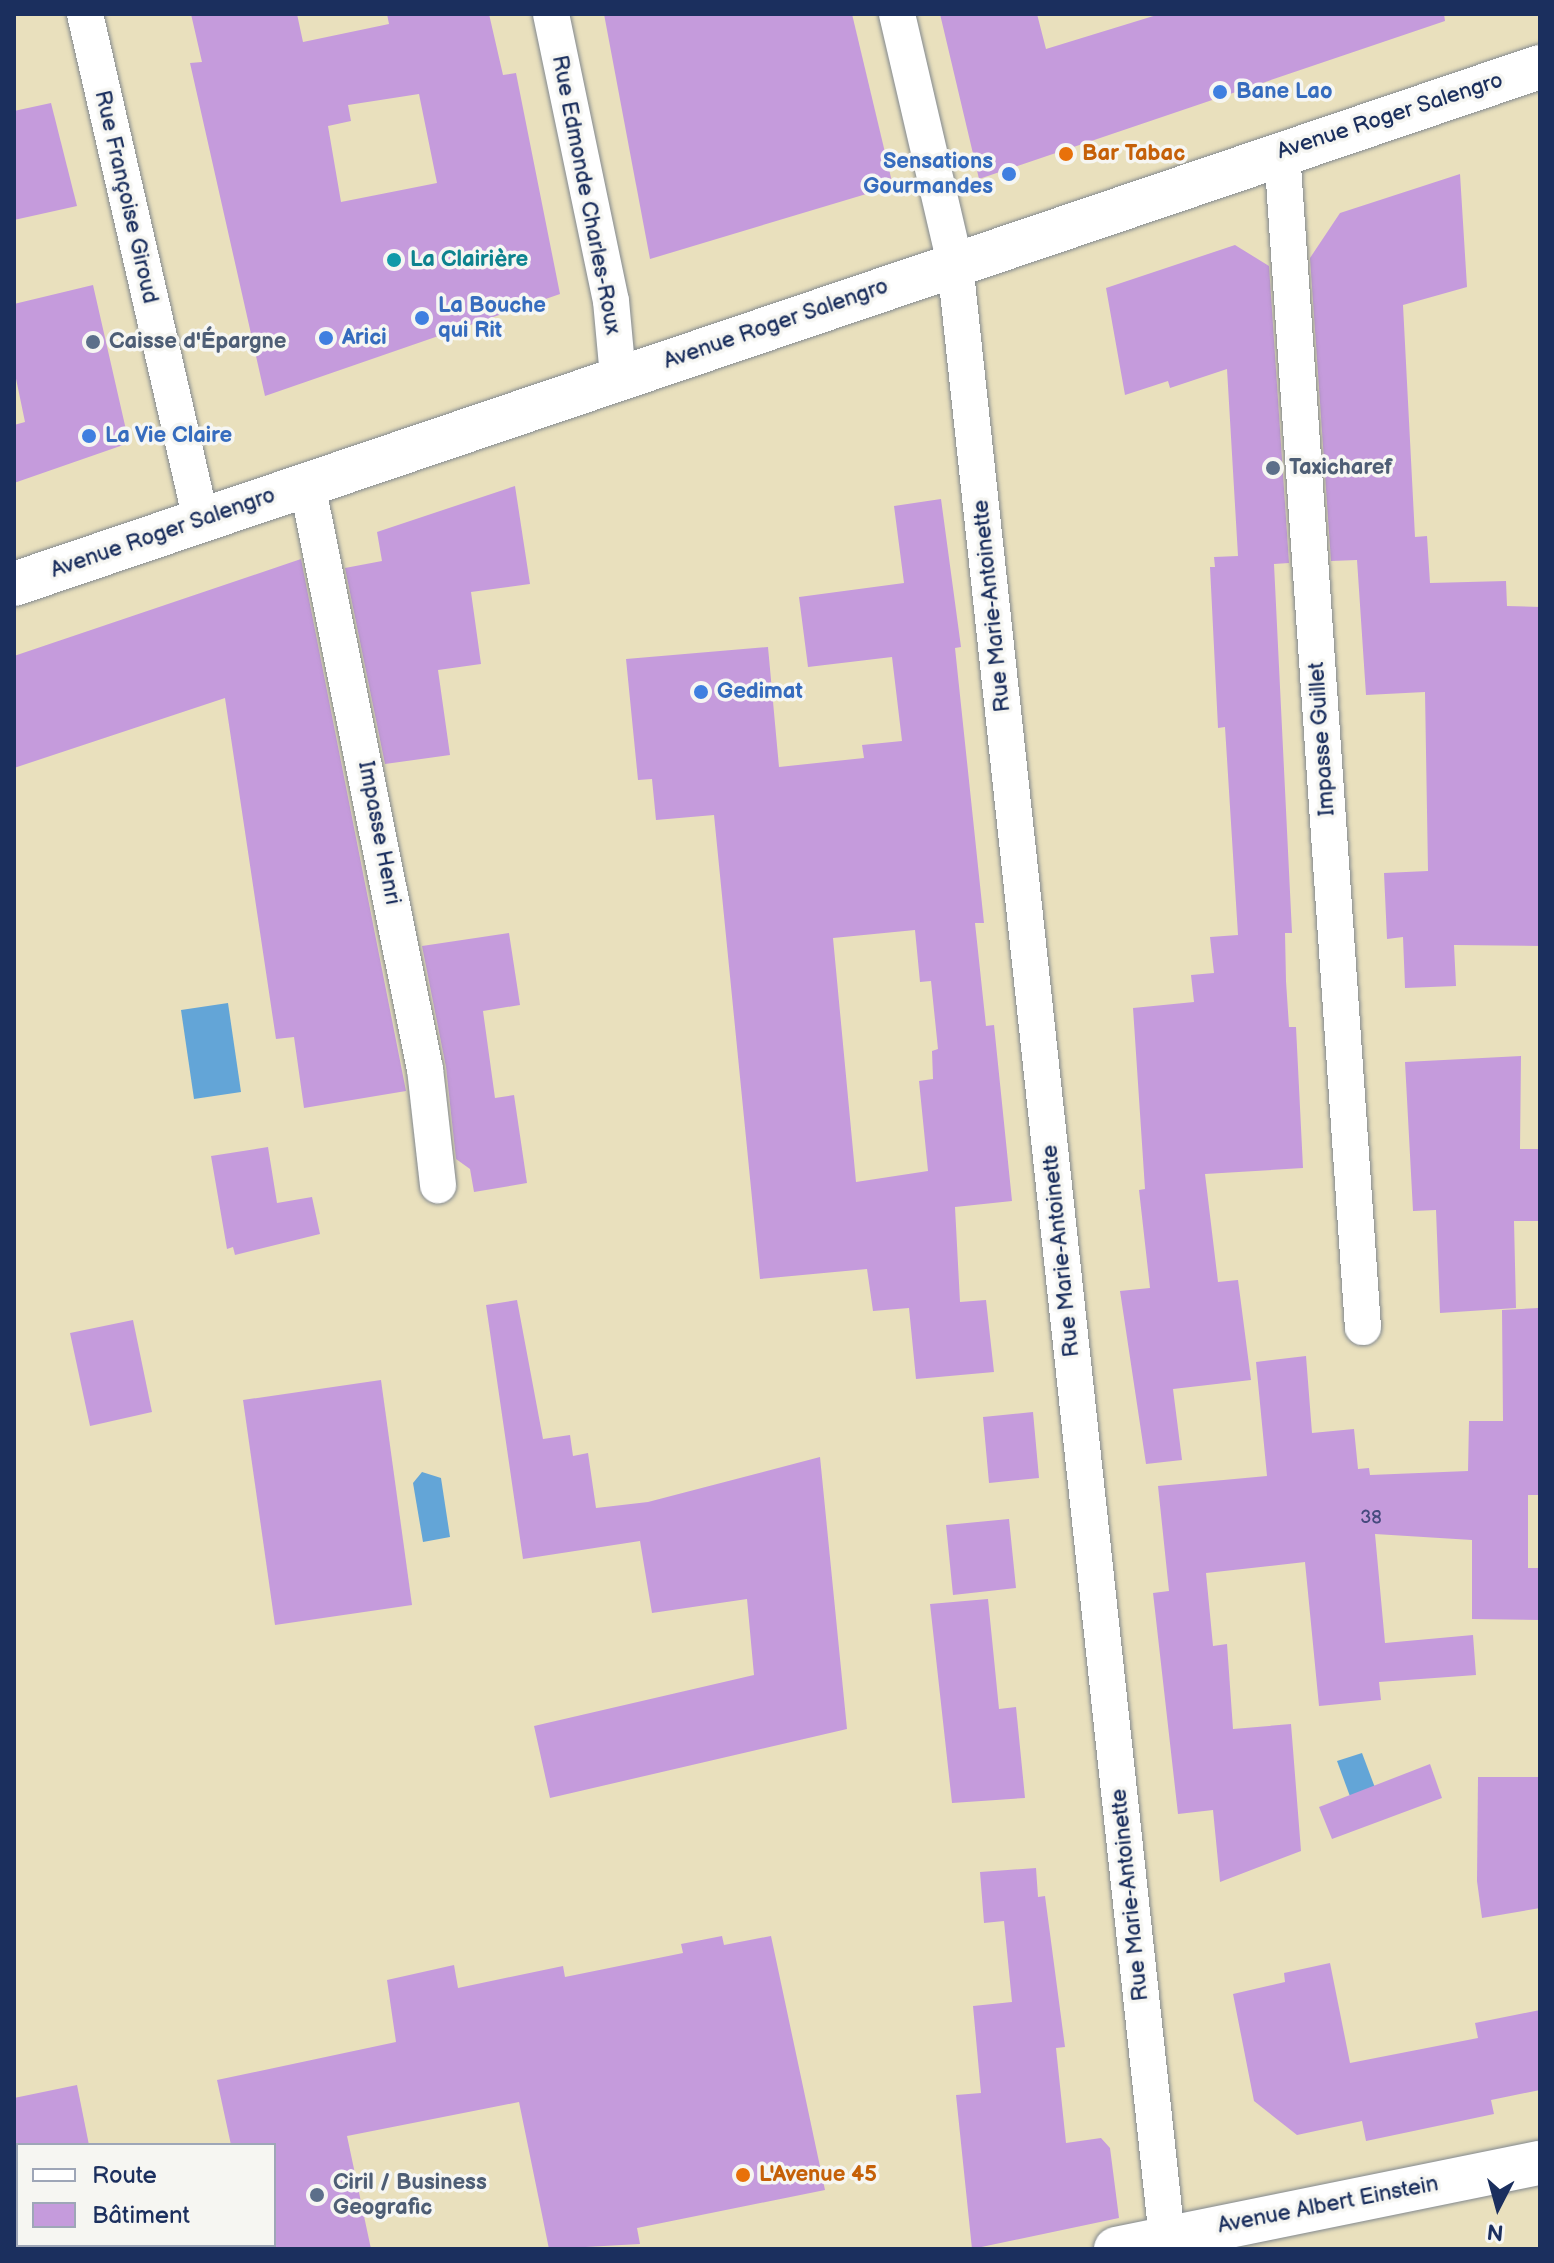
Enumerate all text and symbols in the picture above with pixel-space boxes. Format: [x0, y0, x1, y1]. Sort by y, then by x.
street label: Rue Edmonde Charles-Roux [546, 53, 626, 337]
street label: Avenue Roger Salengro [1274, 67, 1506, 165]
place label: Bane Lao [1236, 79, 1332, 105]
marker: Bane Lao [1211, 83, 1229, 101]
street label: Rue Françoise Giroud [89, 88, 163, 306]
place label: Bar Tabac [1082, 141, 1185, 167]
marker: Bar Tabac [1057, 145, 1075, 163]
place label: Sensations Gourmandes [863, 148, 993, 200]
marker: Sensations Gourmandes [1000, 165, 1018, 183]
place label: La Clairière [410, 247, 528, 273]
marker: La Clairière [385, 251, 403, 269]
street label: Avenue Roger Salengro [660, 273, 892, 375]
place label: La Bouche qui Rit [438, 292, 546, 344]
marker: La Bouche qui Rit [413, 309, 431, 327]
place label: Arici [342, 325, 387, 351]
place label: Caisse d'Épargne [109, 329, 286, 355]
marker: Arici [317, 329, 335, 347]
marker: Caisse d'Épargne [84, 333, 102, 351]
place label: La Vie Claire [105, 423, 233, 449]
marker: La Vie Claire [80, 427, 98, 445]
place label: Taxicharef [1289, 455, 1393, 481]
marker: Taxicharef [1264, 459, 1282, 477]
street label: Avenue Roger Salengro [47, 482, 279, 584]
street label: Rue Marie-Antoinette [968, 499, 1016, 713]
street label: Impasse Guillet [1303, 661, 1341, 817]
place label: Gedimat [717, 679, 803, 705]
marker: Gedimat [692, 683, 710, 701]
street label: Impasse Henri [352, 759, 406, 907]
street label: Rue Marie-Antoinette [1037, 1144, 1085, 1358]
house number: 38 [1360, 1507, 1382, 1529]
street label: Rue Marie-Antoinette [1106, 1788, 1154, 2002]
legend [16, 2143, 276, 2247]
text: Route [92, 2161, 157, 2190]
place label: L'Avenue 45 [759, 2162, 877, 2188]
marker: L'Avenue 45 [734, 2166, 752, 2184]
north arrow [1458, 2167, 1538, 2247]
place label: Ciril / Business Geografic [333, 2169, 487, 2220]
street label: Avenue Albert Einstein [1216, 2171, 1440, 2239]
marker: Ciril / Business Geografic [308, 2186, 326, 2204]
text: Bâtiment [92, 2201, 190, 2230]
text: N [1486, 2217, 1505, 2246]

